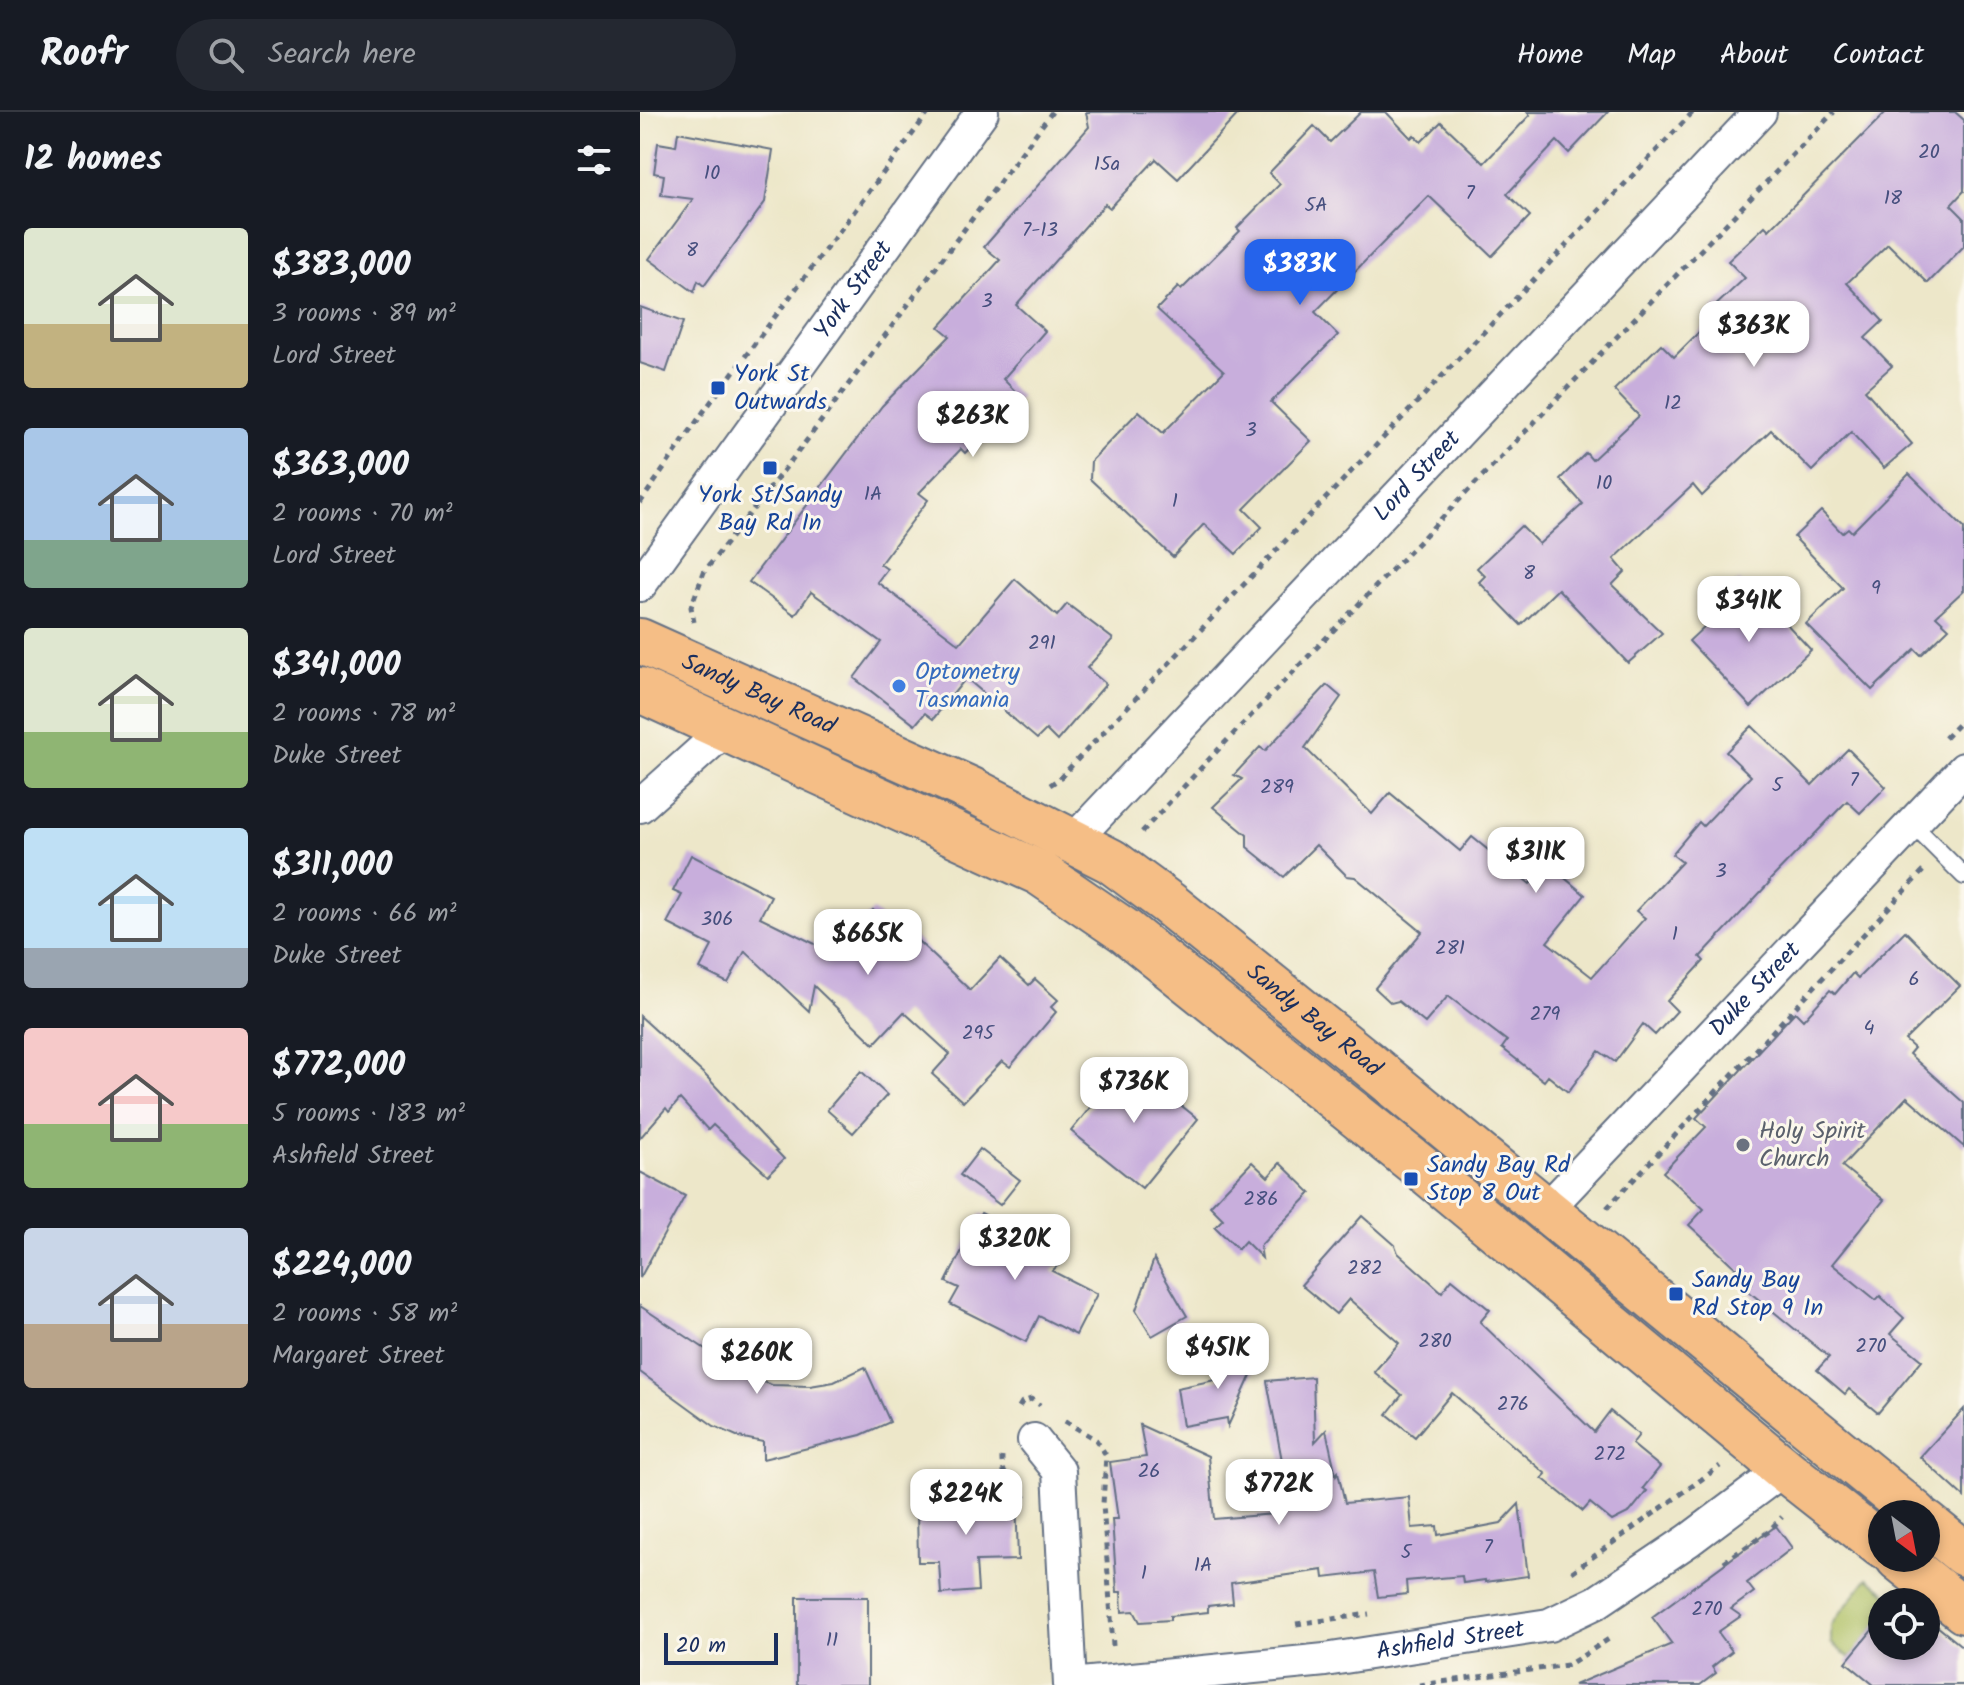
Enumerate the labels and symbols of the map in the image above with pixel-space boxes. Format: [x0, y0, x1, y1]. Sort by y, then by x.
house number: 20 [1918, 137, 1940, 169]
house number: 15a [1094, 149, 1120, 181]
house number: 10 [704, 158, 720, 190]
house number: 7 [1465, 178, 1475, 210]
house number: 18 [1884, 183, 1903, 215]
house number: 5A [1305, 190, 1327, 222]
house number: 7-13 [1022, 215, 1058, 247]
street label: York Street [804, 232, 903, 348]
house number: 8 [686, 235, 699, 267]
pin: $383K [1244, 239, 1356, 307]
house number: 3 [981, 286, 993, 318]
pin: $363K [1698, 301, 1810, 369]
place label: York St Outwards [734, 355, 827, 422]
marker: York St Outwards [709, 379, 727, 397]
house number: 12 [1664, 388, 1682, 420]
pin: $263K [917, 391, 1029, 459]
house number: 3 [1245, 415, 1257, 447]
street label: Lord Street [1363, 421, 1471, 531]
marker: York St/Sandy Bay Rd In [761, 459, 779, 477]
house number: 10 [1596, 468, 1612, 500]
place label: York St/Sandy Bay Rd In [698, 476, 843, 543]
house number: 1A [864, 479, 882, 511]
house number: 1 [1172, 486, 1178, 518]
house number: 8 [1523, 558, 1536, 590]
house number: 9 [1871, 573, 1881, 605]
pin: $341K [1693, 576, 1805, 644]
house number: 291 [1028, 628, 1056, 660]
street label: Sandy Bay Road [675, 643, 843, 746]
place label: Optometry Tasmania [915, 653, 1020, 720]
marker: Optometry Tasmania [890, 677, 908, 695]
house number: 7 [1849, 765, 1859, 797]
house number: 5 [1772, 770, 1784, 802]
house number: 289 [1260, 772, 1294, 804]
pin: $311K [1480, 827, 1592, 895]
house number: 3 [1715, 856, 1727, 888]
house number: 306 [701, 904, 733, 936]
pin: $665K [812, 909, 924, 977]
house number: 1 [1672, 919, 1678, 951]
street label: Duke Street [1700, 932, 1811, 1046]
house number: 281 [1435, 933, 1465, 965]
street label: Sandy Bay Road [1237, 953, 1391, 1088]
house number: 6 [1908, 964, 1920, 996]
house number: 279 [1530, 999, 1561, 1031]
house number: 4 [1863, 1013, 1875, 1045]
house number: 295 [962, 1018, 995, 1050]
pin: $736K [1078, 1057, 1190, 1125]
place label: Holy Spirit Church [1759, 1112, 1866, 1179]
marker: Holy Spirit Church [1734, 1136, 1752, 1154]
place label: Sandy Bay Rd Stop 8 Out [1427, 1146, 1571, 1213]
marker: Sandy Bay Rd Stop 8 Out [1402, 1170, 1420, 1188]
house number: 286 [1244, 1184, 1278, 1216]
pin: $320K [959, 1214, 1071, 1282]
house number: 282 [1347, 1253, 1383, 1285]
place label: Sandy Bay Rd Stop 9 In [1692, 1261, 1823, 1328]
marker: Sandy Bay Rd Stop 9 In [1667, 1285, 1685, 1303]
pin: $451K [1162, 1323, 1274, 1391]
house number: 280 [1418, 1326, 1452, 1358]
pin: $260K [701, 1328, 813, 1396]
house number: 270 [1856, 1331, 1886, 1363]
house number: 276 [1497, 1389, 1529, 1421]
house number: 272 [1594, 1439, 1626, 1471]
house number: 26 [1138, 1456, 1160, 1488]
pin: $772K [1223, 1459, 1335, 1527]
pin: $224K [910, 1469, 1022, 1537]
north arrow [1868, 1500, 1940, 1572]
house number: 7 [1483, 1532, 1493, 1564]
house number: 5 [1401, 1537, 1413, 1569]
house number: 1A [1194, 1550, 1212, 1582]
house number: 1 [1141, 1558, 1147, 1590]
house number: 270 [1692, 1594, 1722, 1626]
street label: Ashfield Street [1373, 1610, 1528, 1671]
house number: 11 [826, 1625, 838, 1657]
scale bar [664, 1629, 778, 1665]

